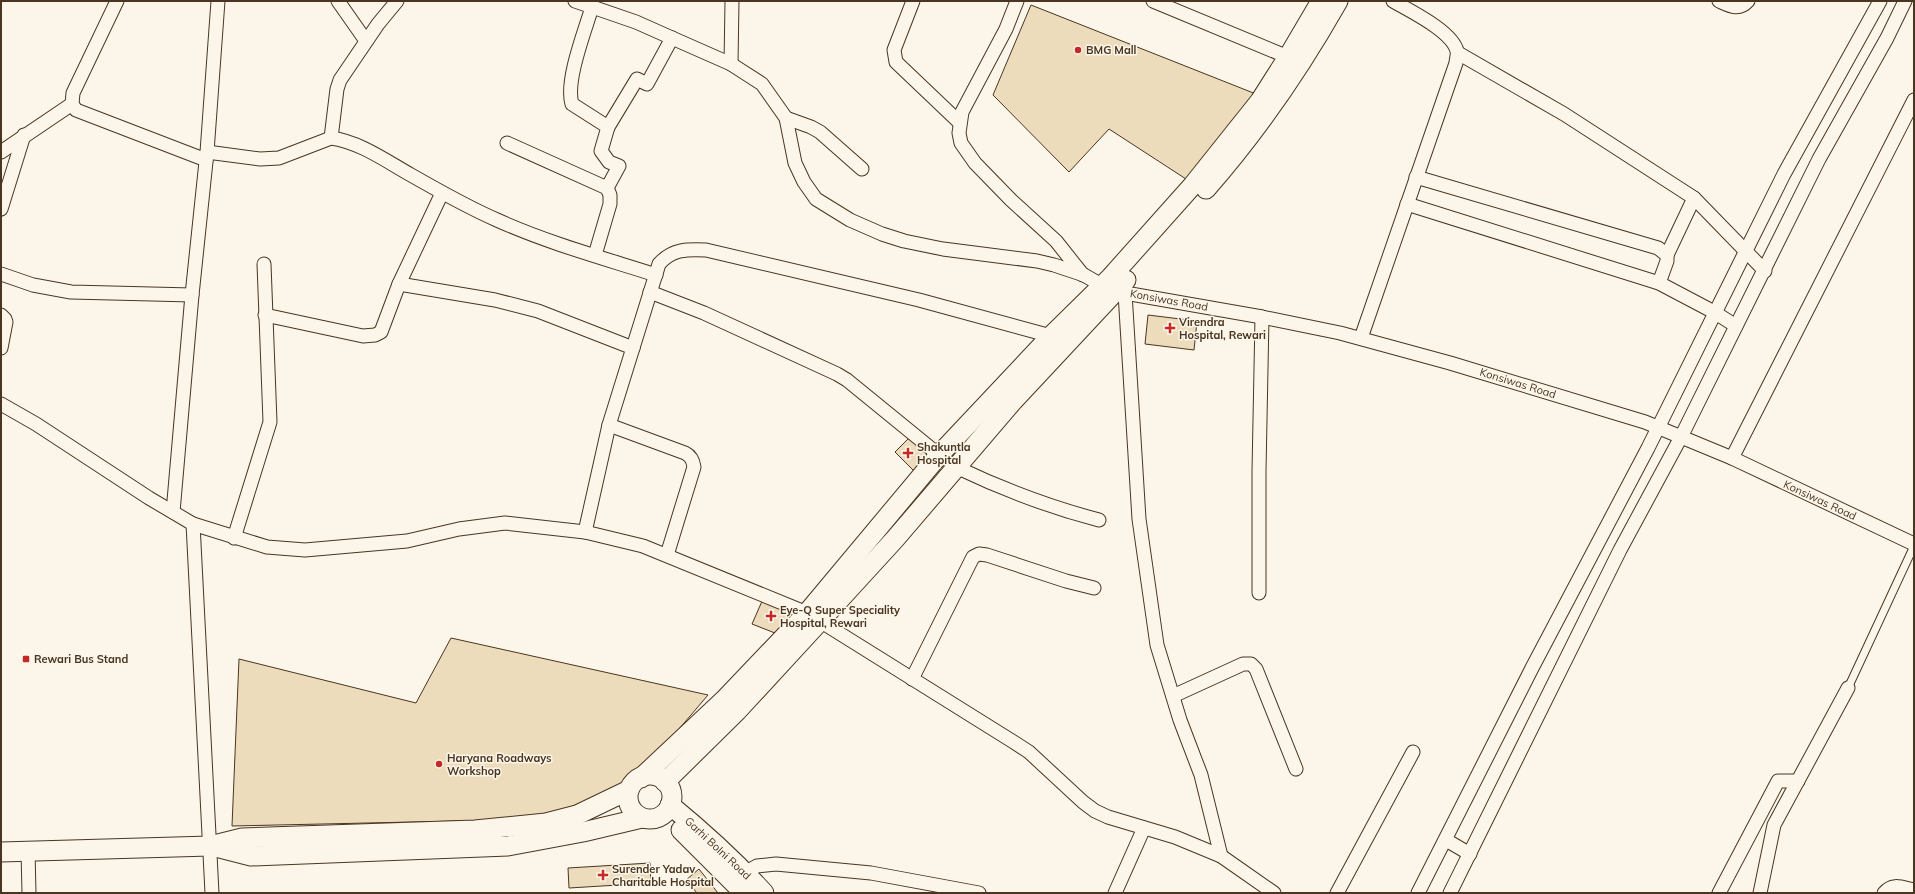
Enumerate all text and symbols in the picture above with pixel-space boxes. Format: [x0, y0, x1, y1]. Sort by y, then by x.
place label: BMG Mall [1086, 43, 1137, 57]
marker: BMG Mall [1073, 45, 1083, 55]
street label: Konsiwas Road [1129, 286, 1209, 314]
place label: Virendra Hospital, Rewari [1178, 315, 1266, 342]
marker: Virendra Hospital, Rewari [1164, 322, 1176, 334]
street label: Konsiwas Road [1478, 365, 1558, 401]
place label: Shakuntla Hospital [917, 440, 971, 467]
marker: Shakuntla Hospital [902, 447, 914, 459]
street label: Konsiwas Road [1781, 477, 1859, 523]
place label: Eye-Q Super Speciality Hospital, Rewari [780, 603, 900, 630]
marker: Eye-Q Super Speciality Hospital, Rewari [765, 610, 777, 622]
place label: Rewari Bus Stand [34, 652, 128, 666]
marker: Rewari Bus Stand [21, 654, 31, 664]
place label: Haryana Roadways Workshop [447, 751, 552, 778]
marker: Haryana Roadways Workshop [434, 759, 444, 769]
street label: Garhi Bolni Road [682, 814, 754, 882]
place label: Surender Yadav Charitable Hospital [612, 862, 714, 889]
marker: Surender Yadav Charitable Hospital [597, 869, 609, 881]

